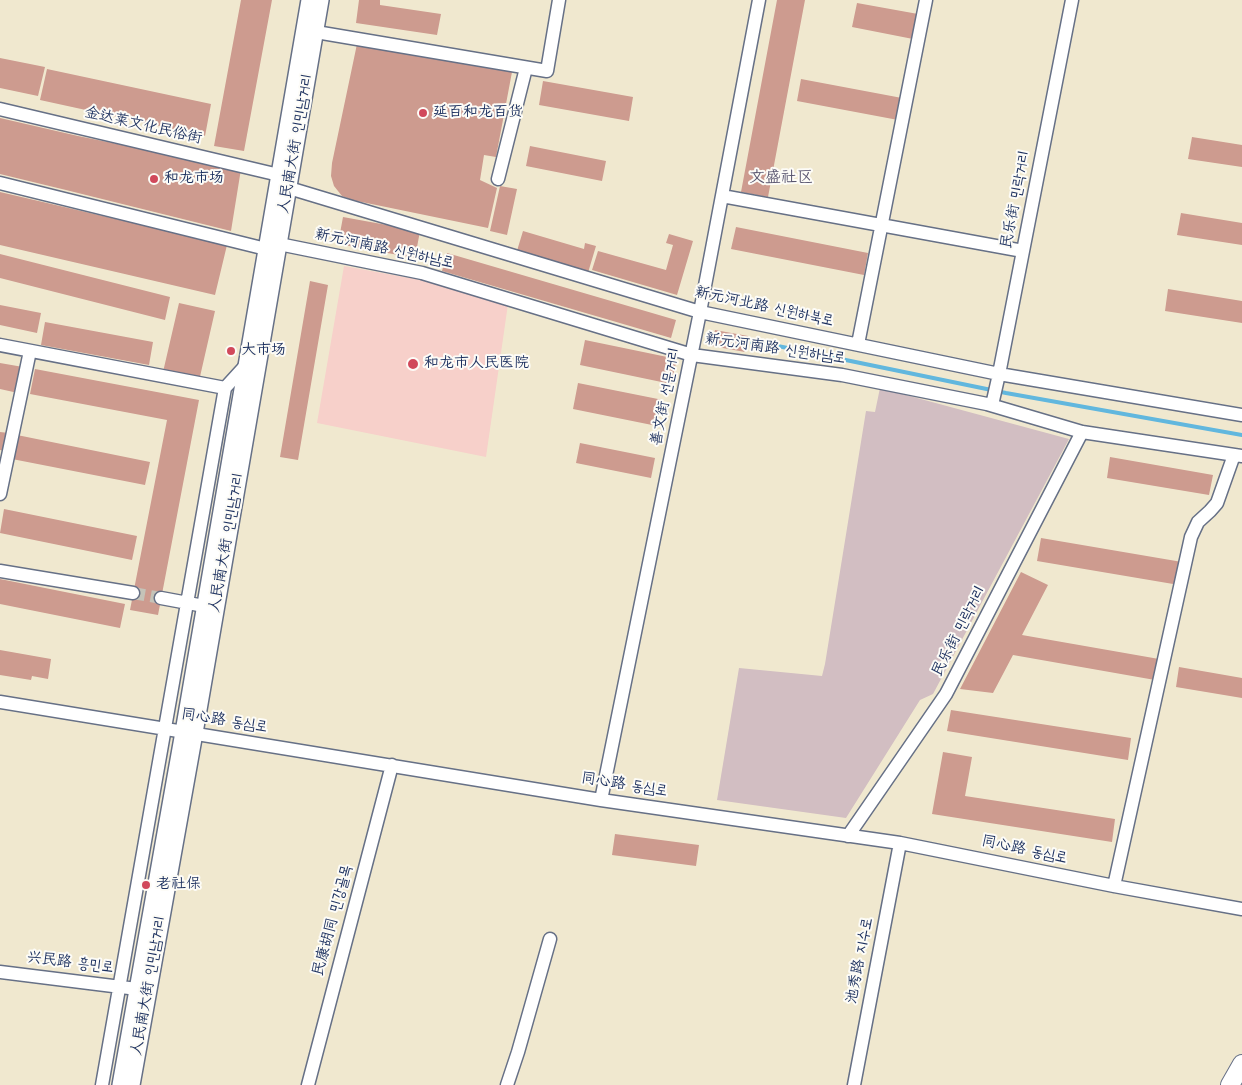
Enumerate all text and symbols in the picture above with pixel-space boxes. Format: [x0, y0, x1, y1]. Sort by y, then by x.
street label: 人民南大街 인민남거리 [276, 73, 318, 215]
place label: 延百和龙百货 [433, 104, 523, 122]
street label: 金达莱文化民俗街 [83, 105, 203, 149]
marker: 延百和龙百货 [417, 107, 429, 119]
street label: 民乐街 민락거리 [999, 150, 1035, 250]
district label: 文盛社区 [749, 169, 813, 189]
place label: 和龙市场 [164, 170, 224, 188]
marker: 和龙市场 [148, 173, 160, 185]
street label: 新元河南路 신원하남로 [313, 227, 455, 273]
street label: 新元河北路 신원하북로 [693, 285, 835, 331]
street label: 新元河南路 신원하남로 [704, 331, 846, 369]
place label: 大市场 [241, 342, 286, 360]
marker: 大市场 [225, 345, 237, 357]
street label: 善文街 선문거리 [649, 347, 685, 447]
place label: 和龙市人民医院 [424, 355, 529, 373]
marker: 和龙市人民医院 [406, 357, 420, 371]
street label: 人民南大街 인민남거리 [207, 472, 249, 614]
street label: 民乐街 민락거리 [929, 584, 991, 680]
street label: 同心路 동심로 [180, 706, 268, 738]
street label: 同心路 동심로 [580, 770, 668, 802]
street label: 同心路 동심로 [979, 833, 1069, 869]
street label: 民康胡同 민강골목 [311, 863, 357, 979]
place label: 老社保 [156, 876, 201, 894]
marker: 老社保 [140, 879, 152, 891]
street label: 人民南大街 인민남거리 [129, 915, 171, 1057]
street label: 池秀路 지수로 [844, 916, 878, 1006]
street label: 兴民路 흥민로 [26, 950, 114, 978]

